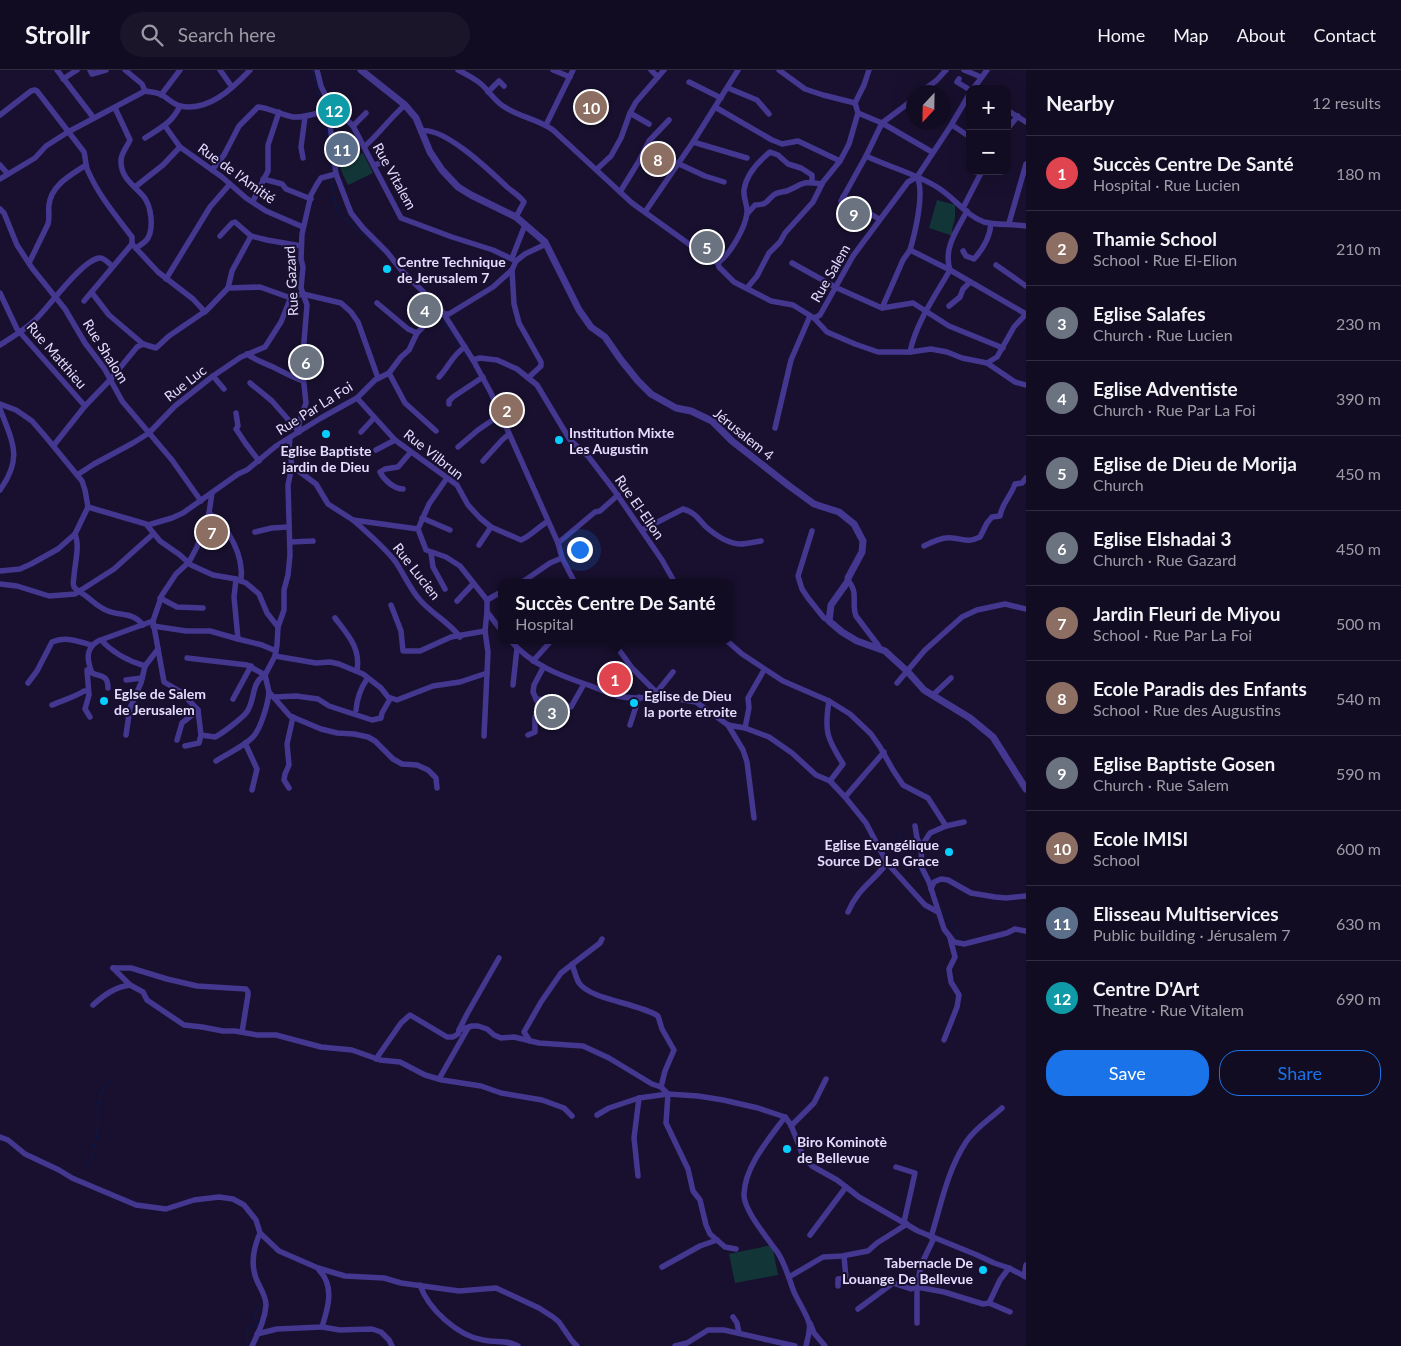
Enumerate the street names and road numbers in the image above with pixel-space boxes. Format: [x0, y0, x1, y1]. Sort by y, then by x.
street label: Rue de l'Amitié [195, 139, 279, 207]
street label: Rue Vitalem [370, 140, 420, 212]
street label: Rue Salem [807, 241, 853, 305]
street label: Rue Gazard [281, 245, 301, 317]
street label: Rue Shalom [80, 316, 132, 386]
street label: Rue Matthieu [23, 318, 91, 392]
street label: Rue Luc [161, 361, 210, 405]
street label: Rue Par La Foi [273, 378, 355, 438]
street label: Jérusalem 4 [710, 404, 778, 464]
street label: Rue Vilbrun [401, 425, 467, 483]
street label: Rue El-Elion [612, 472, 668, 542]
street label: Rue Lucien [390, 539, 444, 603]

